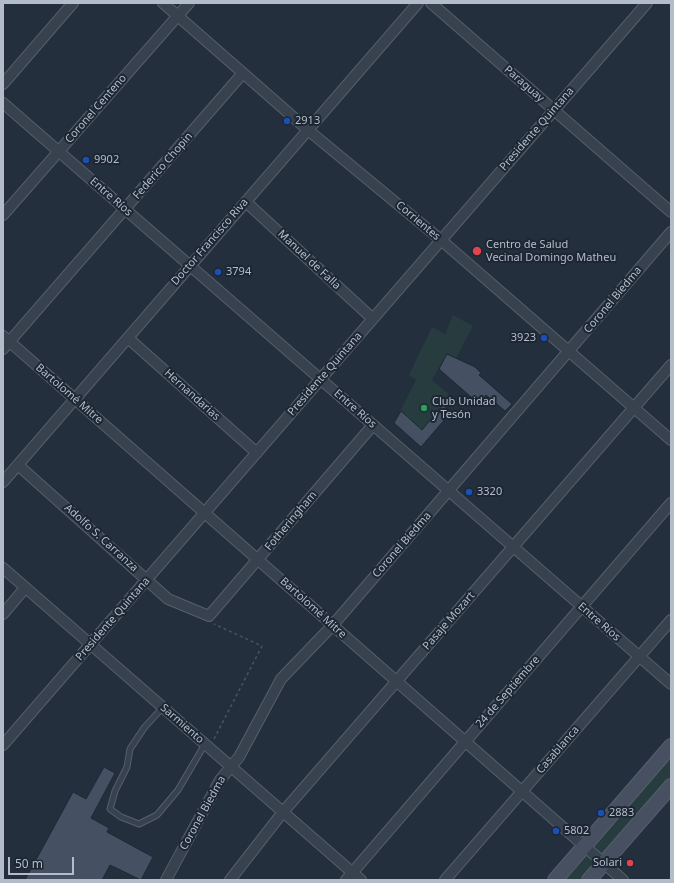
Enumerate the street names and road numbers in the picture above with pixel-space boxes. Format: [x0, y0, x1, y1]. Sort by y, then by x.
street label: Paraguay [501, 63, 547, 105]
street label: Coronel Centeno [63, 72, 129, 146]
street label: Presidente Quintana [497, 85, 577, 173]
street label: Federico Chopin [131, 130, 195, 202]
street label: Entre Ríos [87, 175, 135, 219]
street label: Doctor Francisco Riva [169, 196, 251, 288]
street label: Corrientes [393, 199, 443, 243]
street label: Manuel de Falla [275, 227, 343, 293]
street label: Coronel Biedma [581, 264, 645, 336]
street label: Presidente Quintana [285, 330, 365, 418]
street label: Bartolomé Mitre [33, 361, 105, 427]
street label: Hernandarias [161, 367, 223, 423]
street label: Entre Ríos [331, 387, 379, 431]
street label: Fotheringham [262, 489, 320, 553]
street label: Adolfo S. Carranza [61, 501, 141, 575]
street label: Coronel Biedma [370, 509, 434, 581]
street label: Presidente Quintana [73, 575, 153, 663]
street label: Bartolomé Mitre [277, 575, 349, 641]
street label: Pasaje Mozart [420, 589, 478, 653]
street label: Entre Ríos [575, 600, 623, 644]
street label: 24 de Septiembre [473, 653, 543, 731]
street label: Sarmiento [157, 701, 207, 747]
street label: Casablanca [534, 724, 582, 776]
street label: Coronel Biedma [177, 774, 229, 852]

